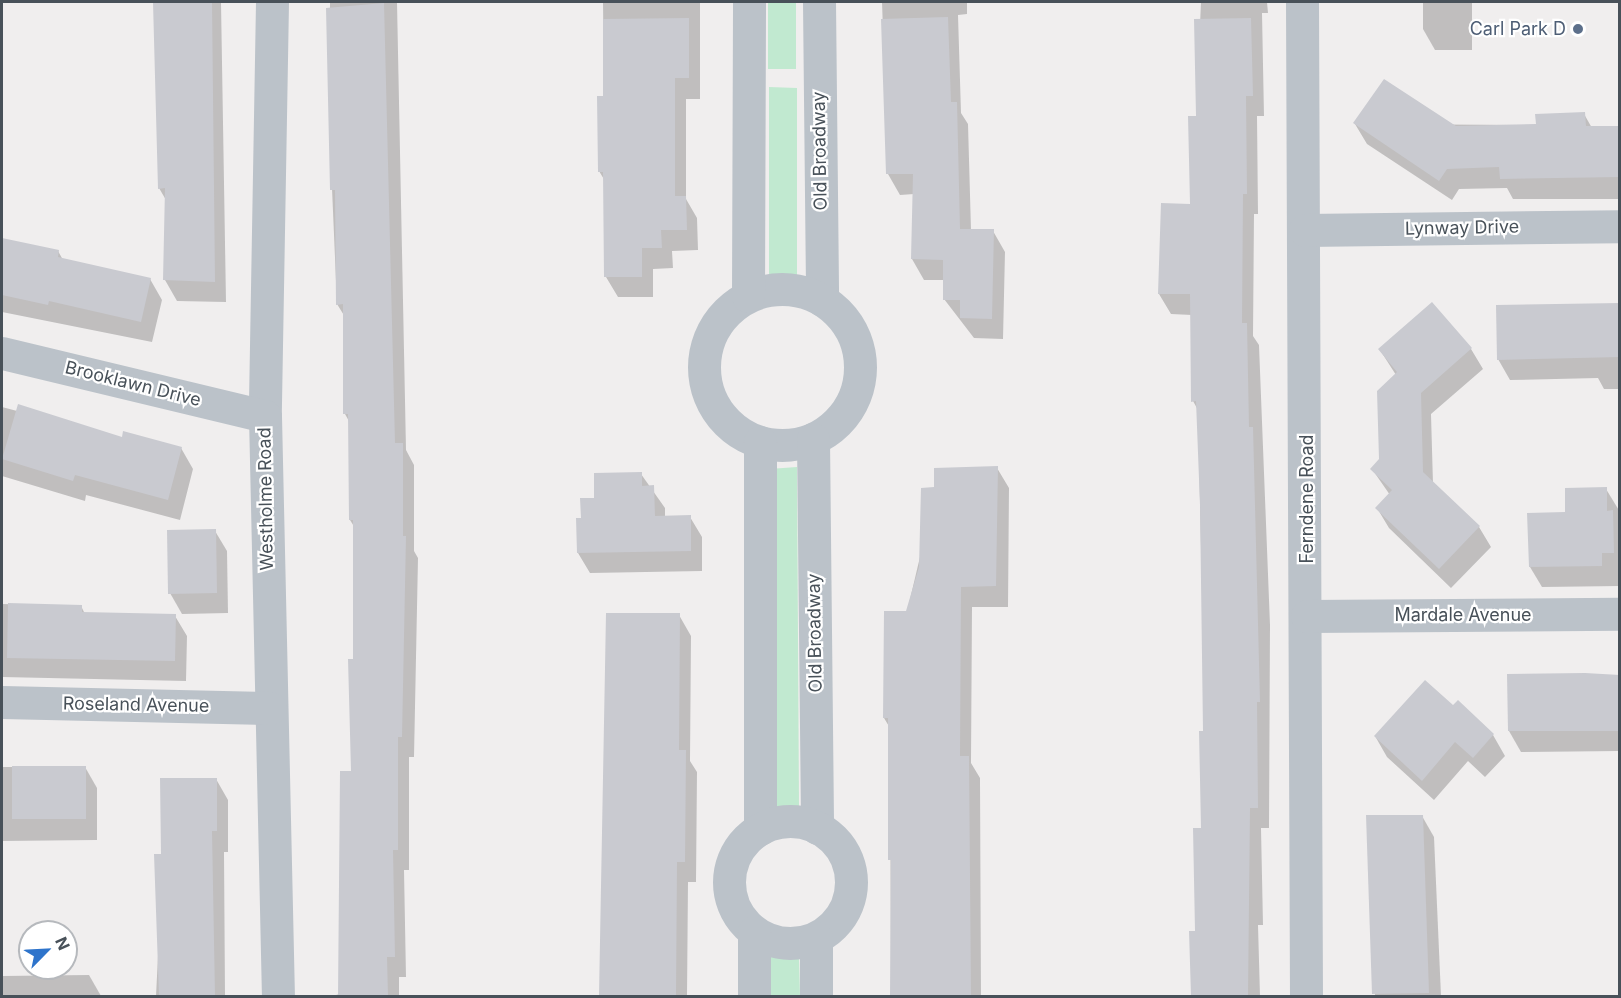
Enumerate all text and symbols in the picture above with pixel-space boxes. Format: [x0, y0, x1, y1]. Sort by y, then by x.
place label: Carl Park D [1470, 18, 1566, 40]
marker: Carl Park D [1571, 22, 1585, 36]
street label: Old Broadway [808, 91, 832, 211]
street label: Lynway Drive [1405, 216, 1519, 240]
street label: Brooklawn Drive [63, 357, 203, 411]
street label: Westholme Road [254, 427, 278, 571]
street label: Ferndene Road [1296, 434, 1318, 564]
street label: Old Broadway [803, 573, 827, 693]
street label: Mardale Avenue [1394, 604, 1532, 626]
street label: Roseland Avenue [63, 693, 209, 717]
north arrow [18, 920, 78, 980]
text: N [51, 934, 74, 953]

